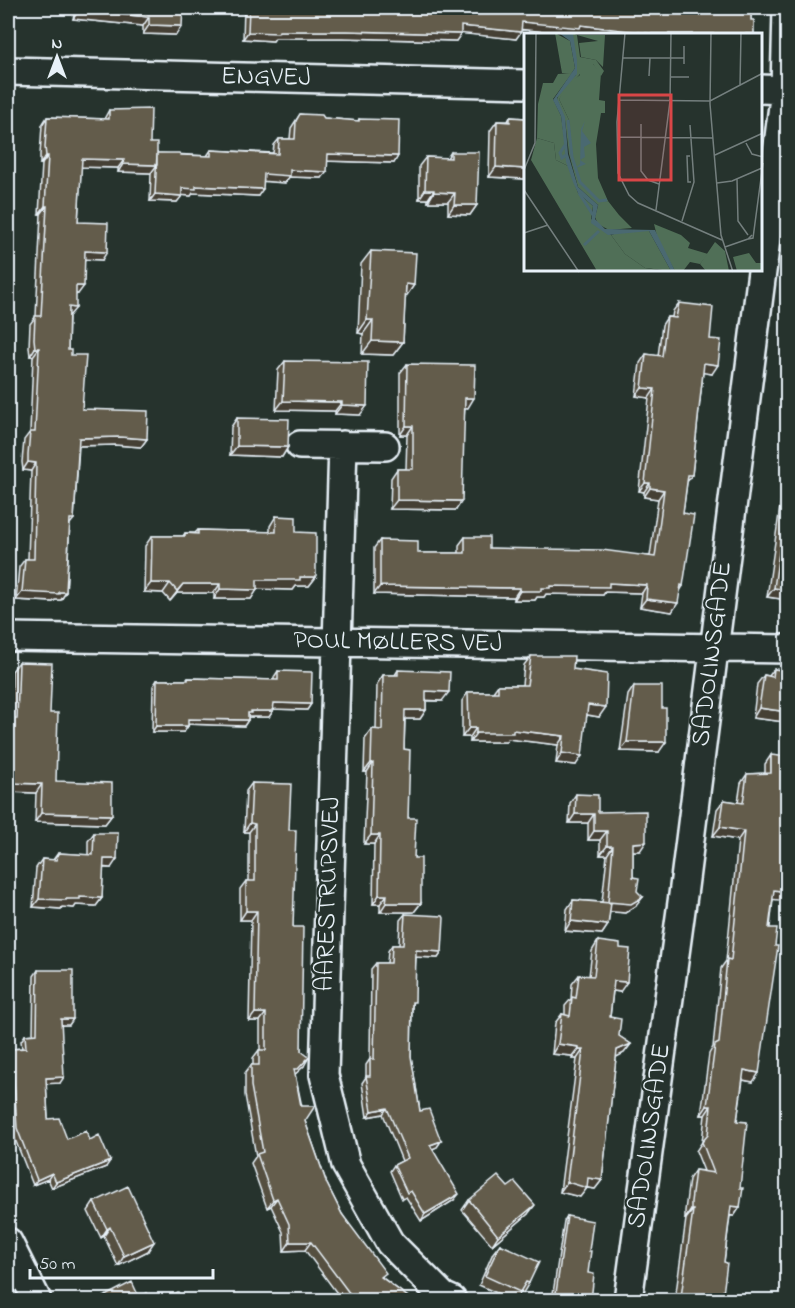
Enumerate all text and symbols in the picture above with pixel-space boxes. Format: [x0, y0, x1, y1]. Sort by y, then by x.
north arrow [27, 27, 87, 87]
text: N [52, 32, 63, 56]
inset map [524, 33, 762, 272]
street label: ENGVEJ [221, 58, 311, 98]
street label: SADOLINSGADE [683, 559, 743, 749]
street label: POUL MØLLERS VEJ [293, 622, 503, 664]
street label: AARESTRUPSVEJ [307, 796, 351, 992]
street label: SADOLINSGADE [618, 1041, 682, 1231]
scale bar [30, 1242, 213, 1280]
text: 50 m [39, 1252, 76, 1278]

